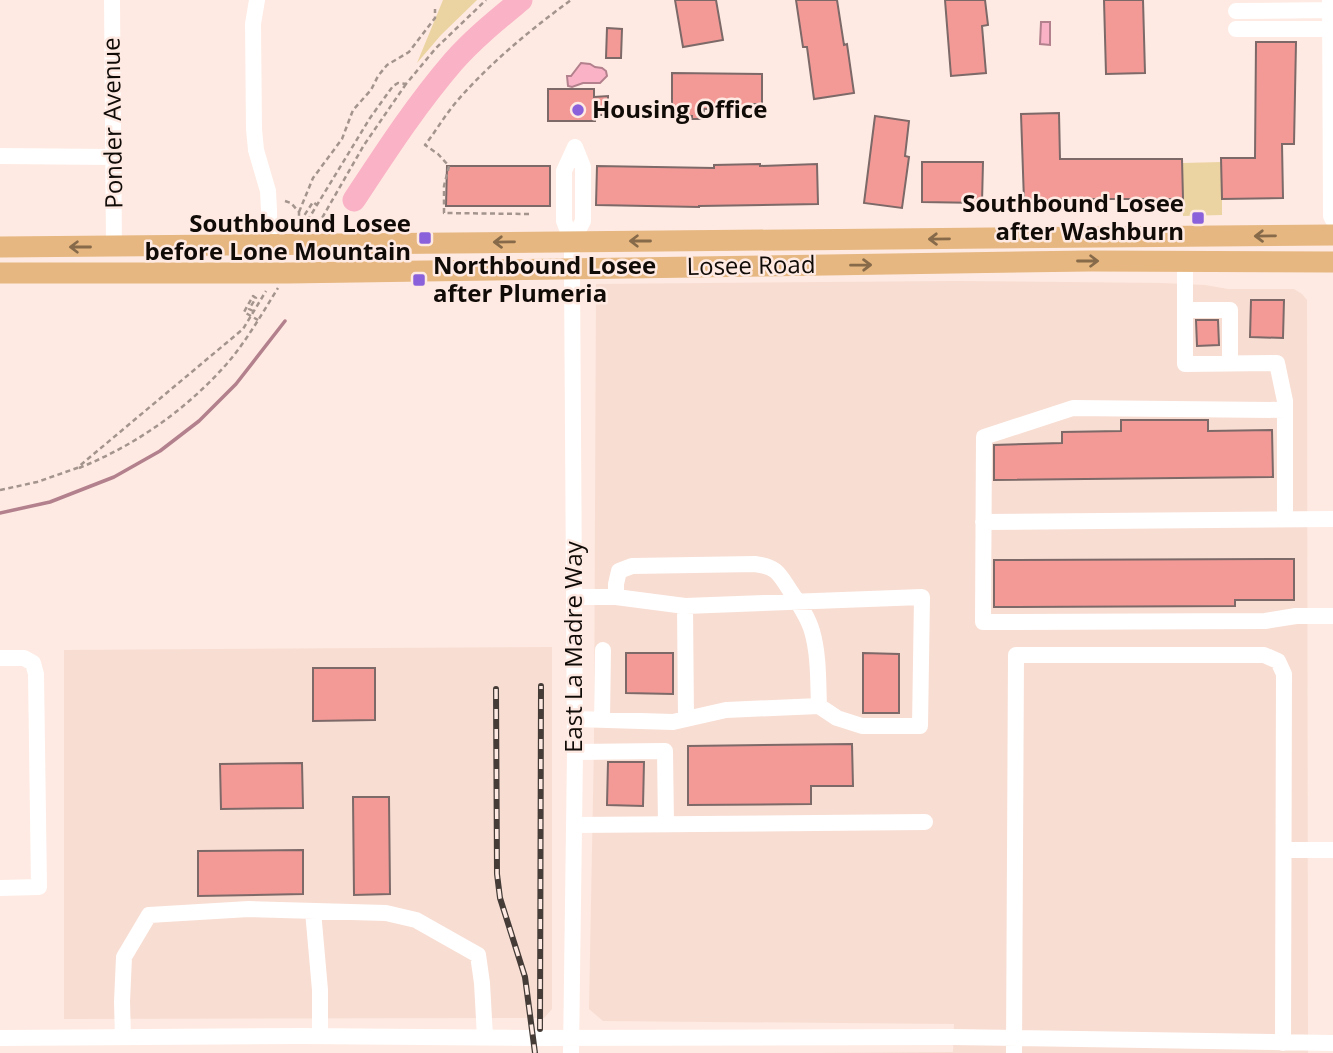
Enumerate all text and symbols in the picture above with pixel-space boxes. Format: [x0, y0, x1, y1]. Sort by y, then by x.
street label: Ponder Avenue [94, 37, 129, 209]
place label: Housing Office [592, 92, 767, 125]
marker: Housing Office [570, 102, 586, 118]
place label: Southbound Losee after Washburn [962, 186, 1184, 247]
place label: Southbound Losee before Lone Mountain [145, 206, 411, 267]
marker: Southbound Losee after Washburn [1190, 210, 1206, 226]
one-way arrow [1254, 229, 1277, 243]
marker: Southbound Losee before Lone Mountain [417, 230, 433, 246]
one-way arrow [928, 232, 951, 245]
one-way arrow [629, 234, 652, 248]
one-way arrow [492, 236, 515, 249]
one-way arrow [69, 240, 92, 254]
street label: Losee Road [686, 247, 816, 282]
place label: Northbound Losee after Plumeria [433, 248, 656, 309]
one-way arrow [1076, 254, 1099, 268]
one-way arrow [849, 258, 872, 271]
marker: Northbound Losee after Plumeria [411, 272, 427, 288]
street label: East La Madre Way [556, 540, 589, 753]

